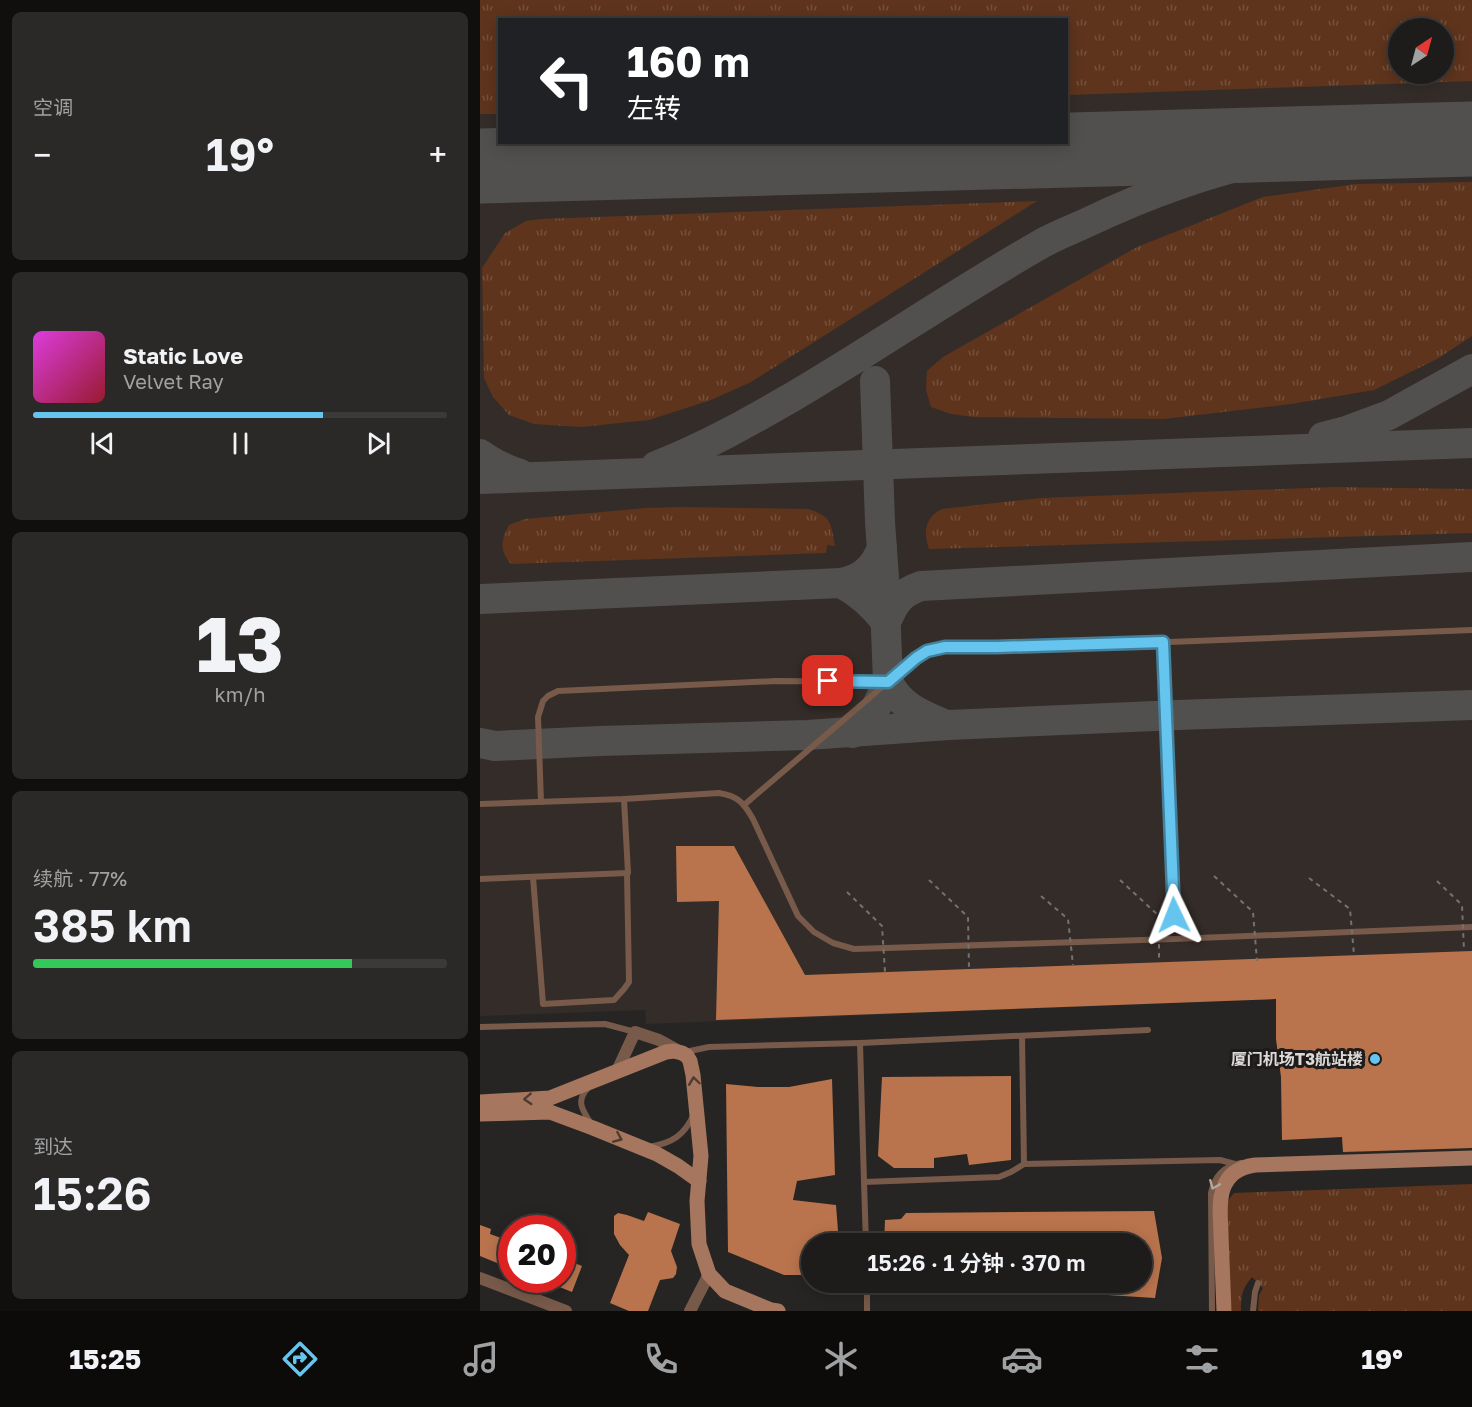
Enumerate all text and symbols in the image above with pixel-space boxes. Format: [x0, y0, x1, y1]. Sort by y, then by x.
north arrow [1388, 18, 1454, 84]
map controls [1388, 18, 1454, 84]
text: 160 m [627, 36, 750, 86]
icon: left [528, 42, 606, 120]
text: 左转 [627, 92, 681, 124]
text: 空调 [33, 95, 73, 119]
text: 19° [206, 127, 274, 181]
text: − [33, 135, 51, 174]
text: + [429, 135, 447, 174]
text: Static Love [123, 342, 243, 369]
text: Velvet Ray [123, 369, 224, 393]
icon: previous [86, 427, 119, 460]
icon: pause [224, 427, 257, 460]
icon: next [362, 427, 395, 460]
text: 13 [196, 596, 284, 689]
pin [802, 655, 853, 706]
icon: arrive [811, 664, 844, 697]
text: km/h [215, 682, 265, 706]
text: 续航 · 77% [33, 866, 127, 890]
position arrow [1142, 883, 1206, 947]
text: 385 km [33, 898, 192, 952]
place label: 厦门机场T3航站楼 [1231, 1049, 1363, 1069]
marker: 厦门机场T3航站楼 [1368, 1052, 1382, 1066]
one-way arrow [688, 1076, 700, 1085]
one-way arrow [523, 1093, 532, 1106]
one-way arrow [611, 1131, 622, 1143]
text: 到达 [33, 1134, 73, 1158]
text: 15:26 [33, 1166, 152, 1220]
one-way arrow [1209, 1178, 1221, 1189]
speed limit sign: 20 [498, 1215, 576, 1293]
text: 15:26 · 1 分钟 · 370 m [867, 1249, 1086, 1276]
icon: directions [279, 1338, 321, 1380]
icon: music [460, 1338, 502, 1380]
icon: phone [640, 1338, 682, 1380]
icon: climate [820, 1338, 862, 1380]
icon: car [1001, 1338, 1043, 1380]
icon: filters [1181, 1338, 1223, 1380]
text: 15:25 [69, 1343, 141, 1375]
text: 19° [1361, 1343, 1403, 1375]

